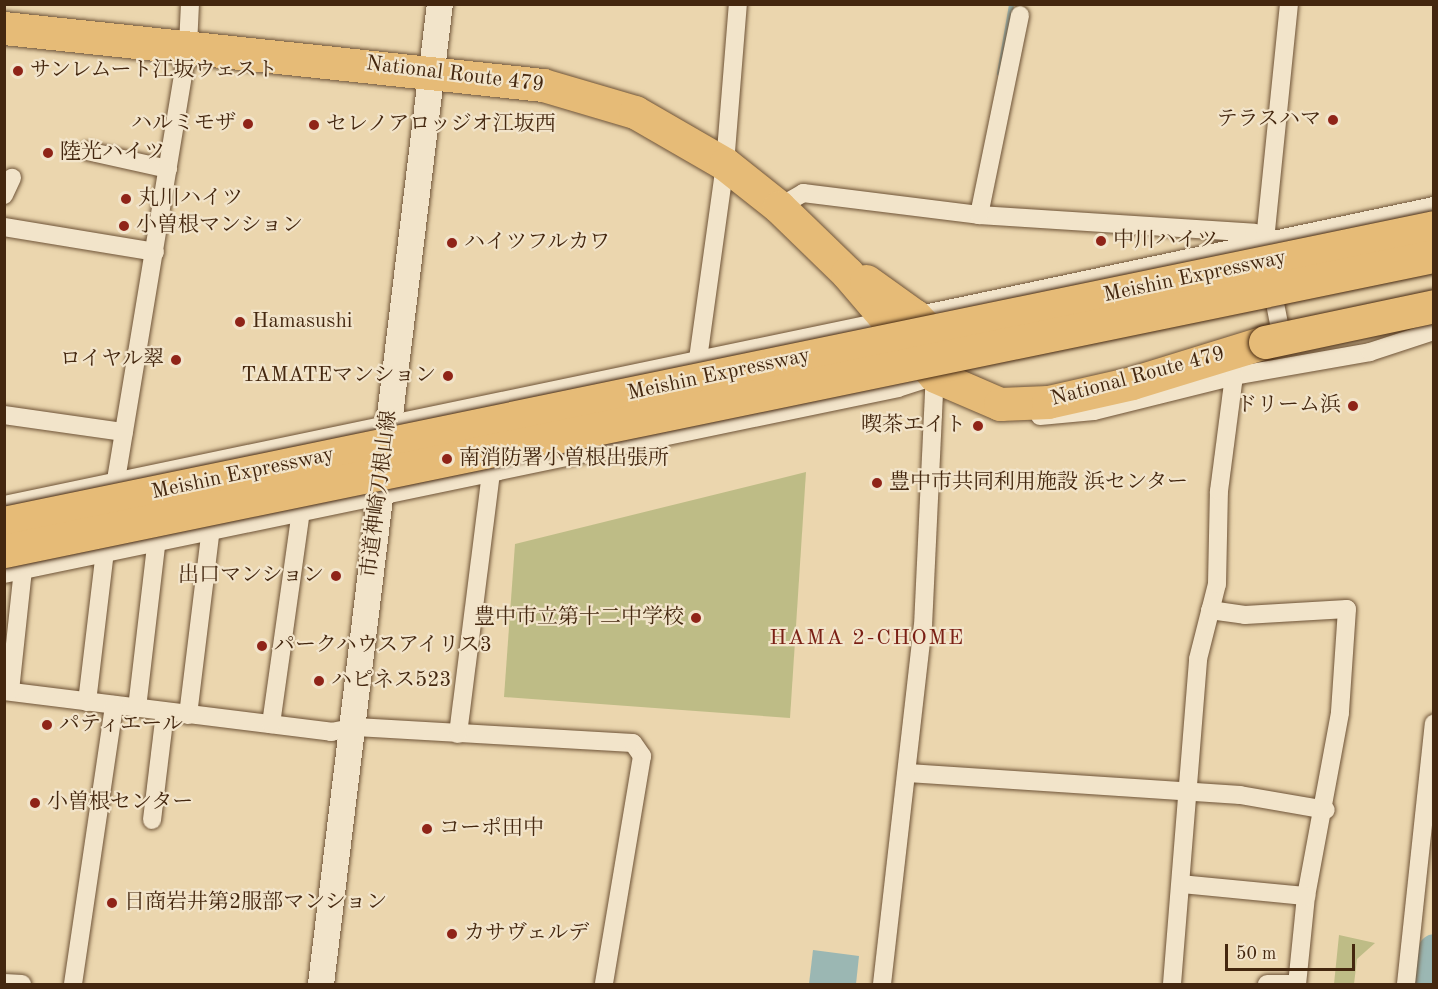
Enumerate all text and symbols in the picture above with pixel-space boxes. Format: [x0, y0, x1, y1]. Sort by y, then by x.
street label: National Route 479 [364, 52, 546, 98]
place label: サンレムート江坂ウェスト [30, 58, 281, 84]
marker: サンレムート江坂ウェスト [11, 64, 25, 78]
place label: テラスハマ [1216, 107, 1321, 133]
place label: ハルミモザ [131, 111, 236, 137]
place label: セレノアロッジオ江坂西 [326, 112, 557, 138]
marker: テラスハマ [1326, 113, 1340, 127]
marker: ハルミモザ [241, 117, 255, 131]
marker: セレノアロッジオ江坂西 [307, 118, 321, 132]
place label: 陸光ハイツ [60, 140, 165, 166]
marker: 陸光ハイツ [41, 146, 55, 160]
place label: 丸川ハイツ [138, 186, 243, 212]
marker: 丸川ハイツ [119, 192, 133, 206]
place label: 小曽根マンション [136, 213, 304, 239]
marker: 小曽根マンション [117, 219, 131, 233]
place label: 中川ハイツ [1113, 228, 1218, 254]
place label: ハイツフルカワ [464, 230, 611, 256]
marker: 中川ハイツ [1094, 234, 1108, 248]
marker: ハイツフルカワ [445, 236, 459, 250]
street label: Meishin Expressway [1101, 245, 1289, 309]
place label: Hamasushi [252, 309, 353, 335]
marker: Hamasushi [233, 315, 247, 329]
street label: National Route 479 [1048, 342, 1228, 412]
street label: Meishin Expressway [625, 343, 813, 407]
place label: ロイヤル翠 [59, 347, 164, 373]
marker: ロイヤル翠 [169, 353, 183, 367]
place label: TAMATEマンション [240, 363, 436, 389]
marker: TAMATEマンション [441, 369, 455, 383]
place label: ドリーム浜 [1236, 393, 1341, 419]
marker: ドリーム浜 [1346, 399, 1360, 413]
street label: 市道神崎刀根山線 [357, 409, 403, 579]
place label: 喫茶エイト [861, 413, 966, 439]
marker: 喫茶エイト [971, 419, 985, 433]
street label: Meishin Expressway [149, 442, 337, 506]
place label: 南消防署小曽根出張所 [459, 446, 669, 472]
marker: 南消防署小曽根出張所 [440, 452, 454, 466]
place label: 豊中市共同利用施設 浜センター [889, 470, 1189, 496]
marker: 豊中市共同利用施設 浜センター [870, 476, 884, 490]
place label: 出口マンション [177, 563, 324, 589]
marker: 出口マンション [329, 569, 343, 583]
place label: 豊中市立第十二中学校 [474, 605, 684, 631]
marker: 豊中市立第十二中学校 [689, 611, 703, 625]
district label: HAMA 2-CHOME [769, 626, 965, 652]
place label: パークハウスアイリス3 [274, 633, 496, 659]
marker: パークハウスアイリス3 [255, 639, 269, 653]
place label: ハピネス523 [331, 668, 452, 694]
marker: ハピネス523 [312, 674, 326, 688]
place label: パティエール [59, 712, 185, 738]
marker: パティエール [40, 718, 54, 732]
place label: 小曽根センター [47, 790, 194, 816]
marker: 小曽根センター [28, 796, 42, 810]
place label: コーポ田中 [439, 816, 544, 842]
marker: コーポ田中 [420, 822, 434, 836]
place label: 日商岩井第2服部マンション [124, 890, 388, 916]
marker: 日商岩井第2服部マンション [105, 896, 119, 910]
place label: カサヴェルデ [464, 921, 590, 947]
marker: カサヴェルデ [445, 927, 459, 941]
scale bar [1228, 932, 1358, 970]
text: 50 m [1236, 945, 1276, 963]

